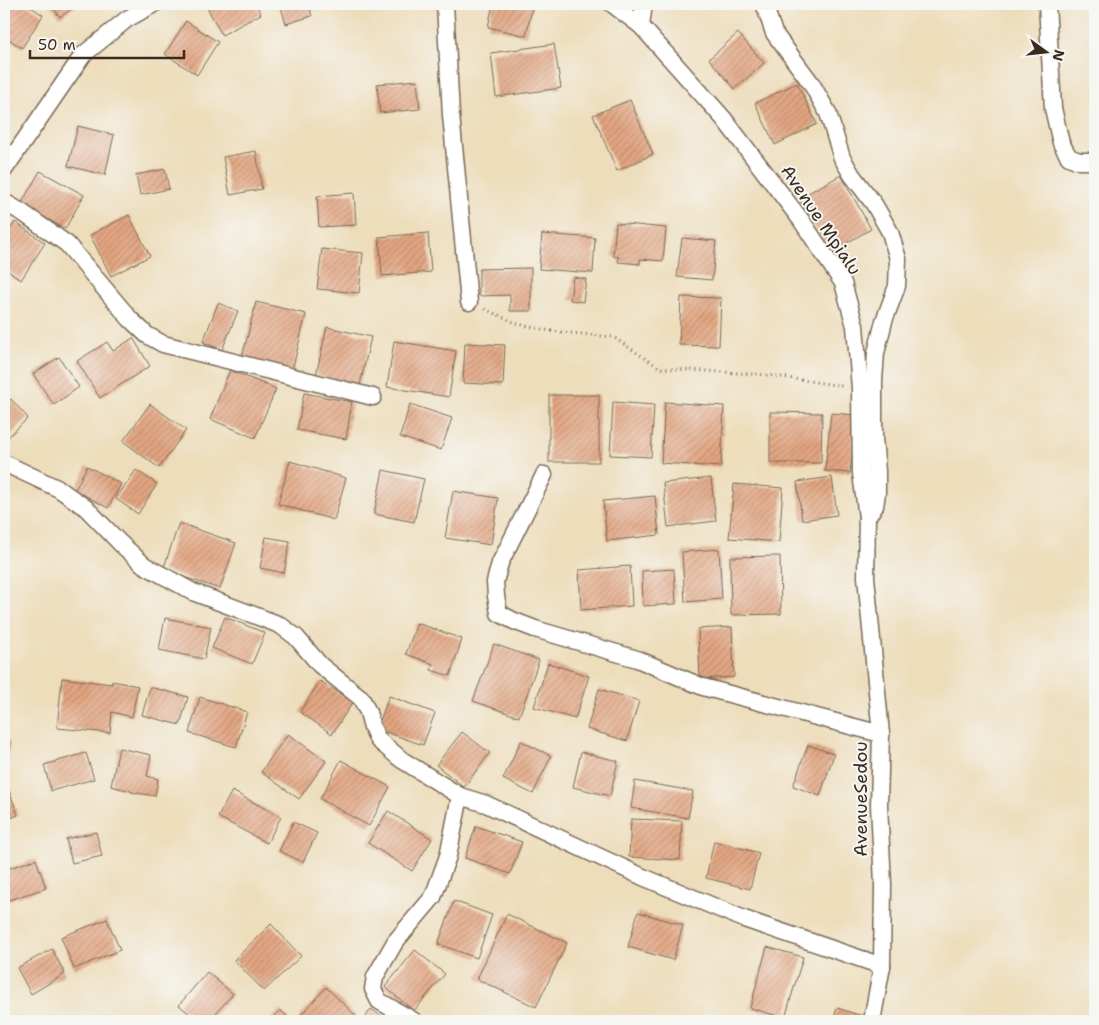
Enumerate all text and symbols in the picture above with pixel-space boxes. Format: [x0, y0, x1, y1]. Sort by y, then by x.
scale bar [30, 28, 184, 60]
north arrow [1022, 28, 1072, 78]
text: 50 m [38, 35, 76, 55]
text: N [1048, 48, 1069, 63]
street label: Avenue Mpialu [775, 160, 867, 280]
street label: AvenueSedou [849, 741, 873, 857]

